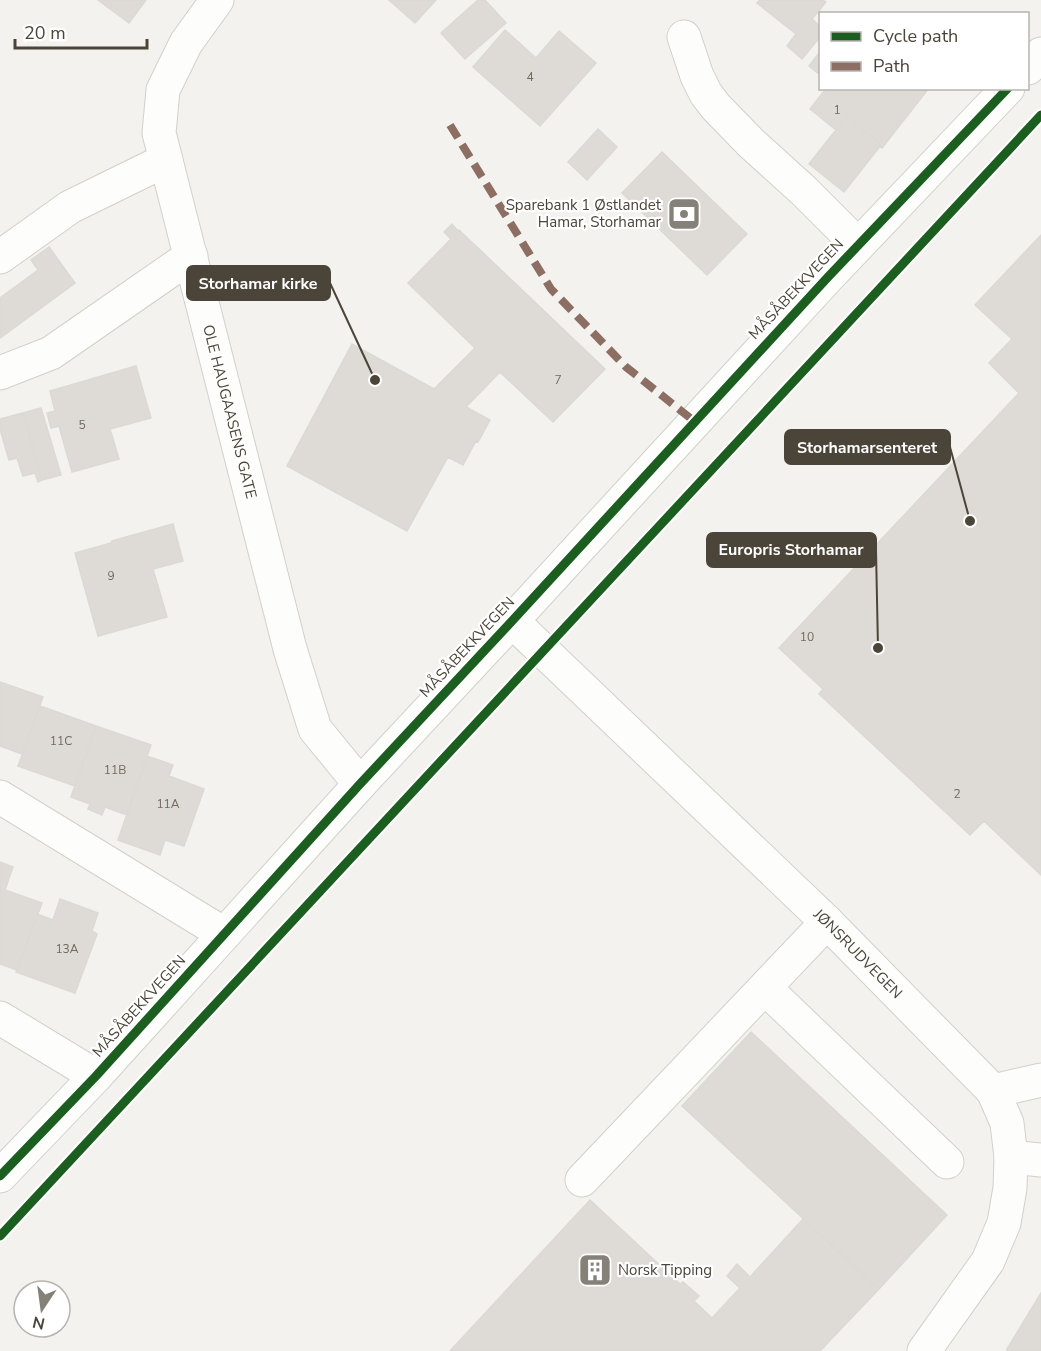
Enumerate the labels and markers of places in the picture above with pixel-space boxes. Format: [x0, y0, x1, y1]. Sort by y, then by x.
place label: Sparebank 1 Østlandet Hamar, Storhamar [506, 195, 662, 232]
bank icon: Sparebank 1 Østlandet Hamar, Storhamar [666, 196, 702, 232]
callout: Storhamar kirke [187, 266, 330, 300]
callout: Storhamarsenteret [785, 430, 950, 464]
callout: Europris Storhamar [707, 533, 876, 567]
building icon: Norsk Tipping [577, 1252, 613, 1288]
place label: Norsk Tipping [618, 1260, 712, 1280]

